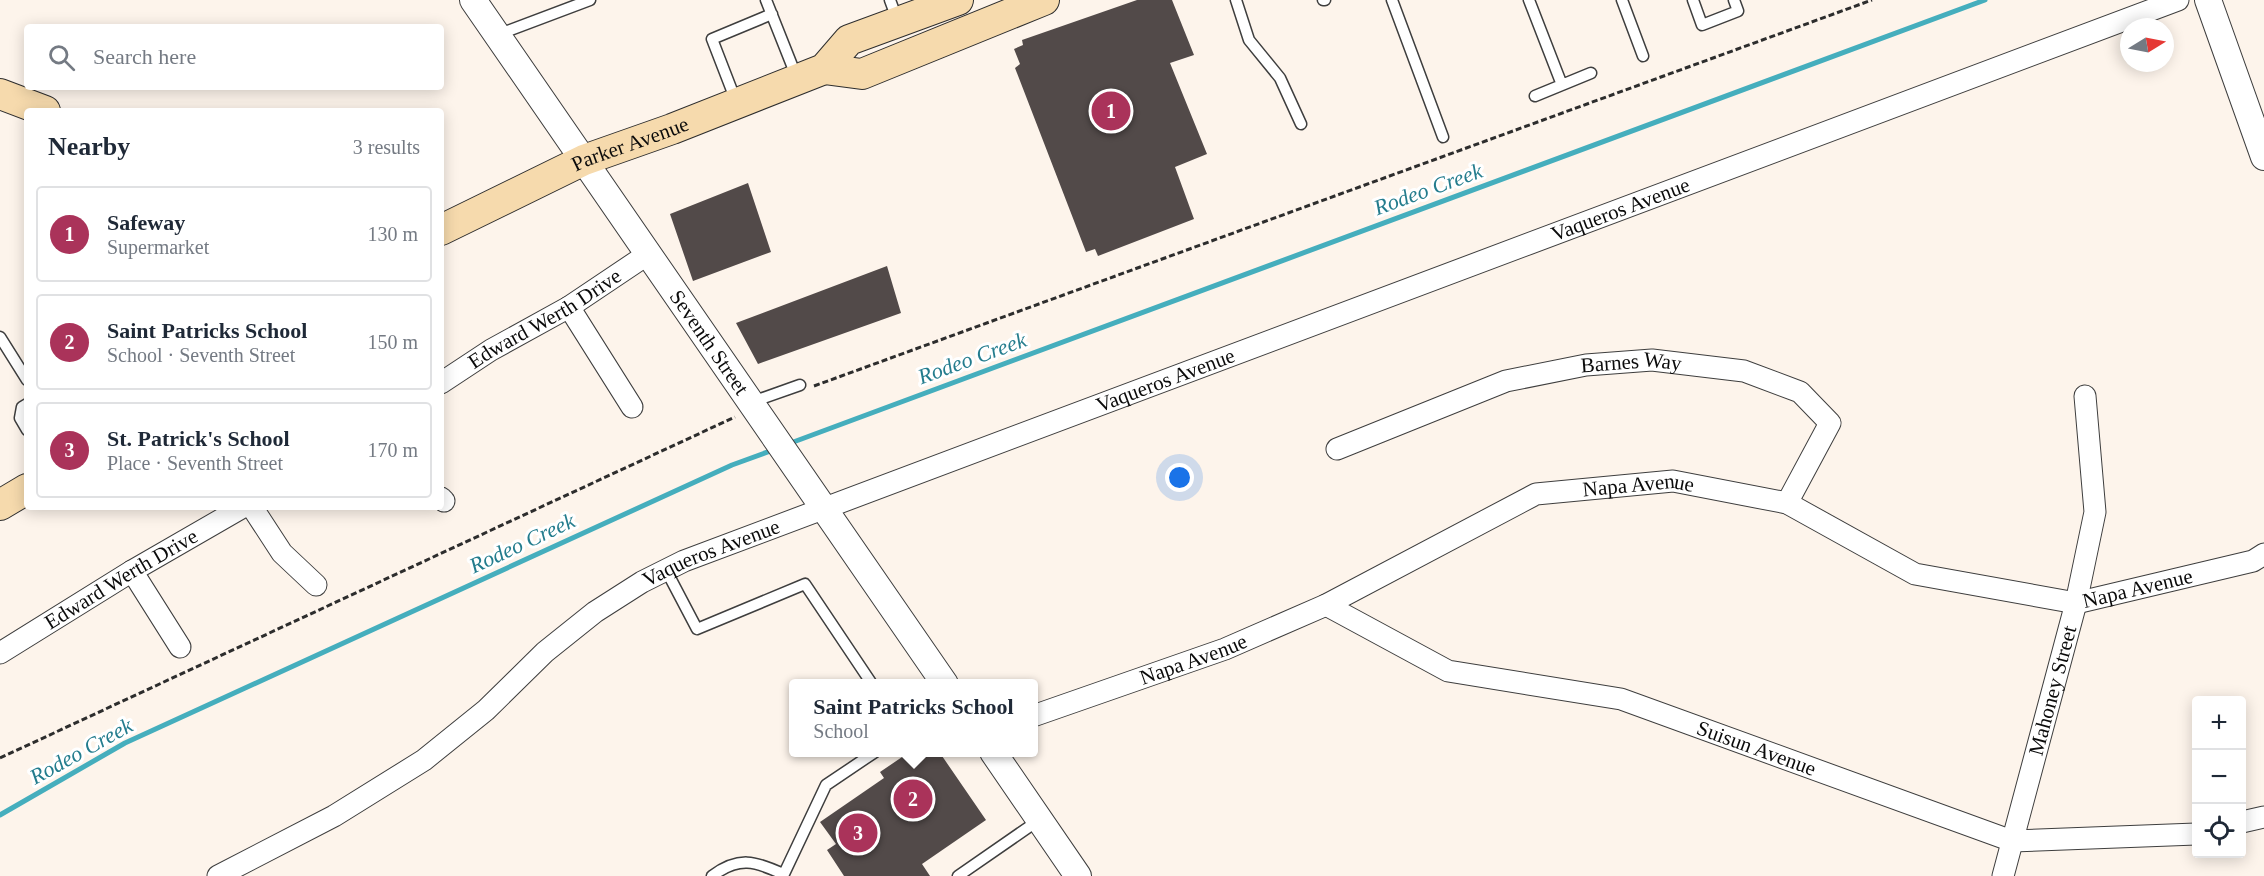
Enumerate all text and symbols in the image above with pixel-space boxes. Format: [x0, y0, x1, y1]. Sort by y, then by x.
north arrow [2120, 18, 2174, 72]
search box [24, 24, 444, 90]
icon: search [45, 41, 78, 74]
text: Search here [93, 44, 196, 69]
pin: 1 [1092, 88, 1130, 134]
street label: Parker Avenue [567, 112, 692, 176]
text: Nearby [48, 132, 130, 161]
text: 3 results [353, 136, 420, 158]
water label: Rodeo Creek [1369, 157, 1487, 220]
street label: Vaqueros Avenue [1548, 172, 1693, 246]
text: Safeway [107, 210, 185, 235]
text: 1 [65, 223, 75, 245]
text: 130 m [367, 223, 418, 245]
text: Supermarket [107, 236, 209, 258]
street label: Edward Werth Drive [464, 264, 626, 374]
street label: Seventh Street [665, 285, 754, 400]
text: Saint Patricks School [107, 318, 307, 343]
water label: Rodeo Creek [913, 326, 1031, 389]
text: 2 [65, 331, 75, 353]
text: 150 m [367, 331, 418, 353]
street label: Vaqueros Avenue [1093, 343, 1238, 417]
text: School · Seventh Street [107, 344, 295, 366]
street label: Barnes Way [1580, 347, 1683, 377]
text: St. Patrick's School [107, 426, 290, 451]
text: 3 [65, 439, 75, 461]
text: 170 m [367, 439, 418, 461]
text: Place · Seventh Street [107, 452, 283, 474]
your location [1165, 463, 1194, 492]
street label: Napa Avenue [1582, 469, 1696, 502]
water label: Rodeo Creek [464, 507, 580, 579]
street label: Vaqueros Avenue [639, 514, 783, 592]
street label: Edward Werth Drive [40, 524, 202, 634]
street label: Napa Avenue [2080, 564, 2195, 613]
street label: Mahoney Street [2024, 623, 2081, 758]
street label: Napa Avenue [1137, 629, 1251, 690]
popup [789, 679, 1038, 757]
text: Saint Patricks School [813, 694, 1014, 719]
map controls [2192, 696, 2246, 858]
button: + [2192, 696, 2246, 750]
water label: Rodeo Creek [24, 712, 138, 790]
street label: Suisun Avenue [1694, 716, 1819, 781]
text: School [813, 720, 869, 742]
button: − [2192, 750, 2246, 804]
pin: 2 [894, 776, 932, 822]
button: locate [2192, 804, 2246, 858]
pin: 3 [838, 810, 878, 856]

